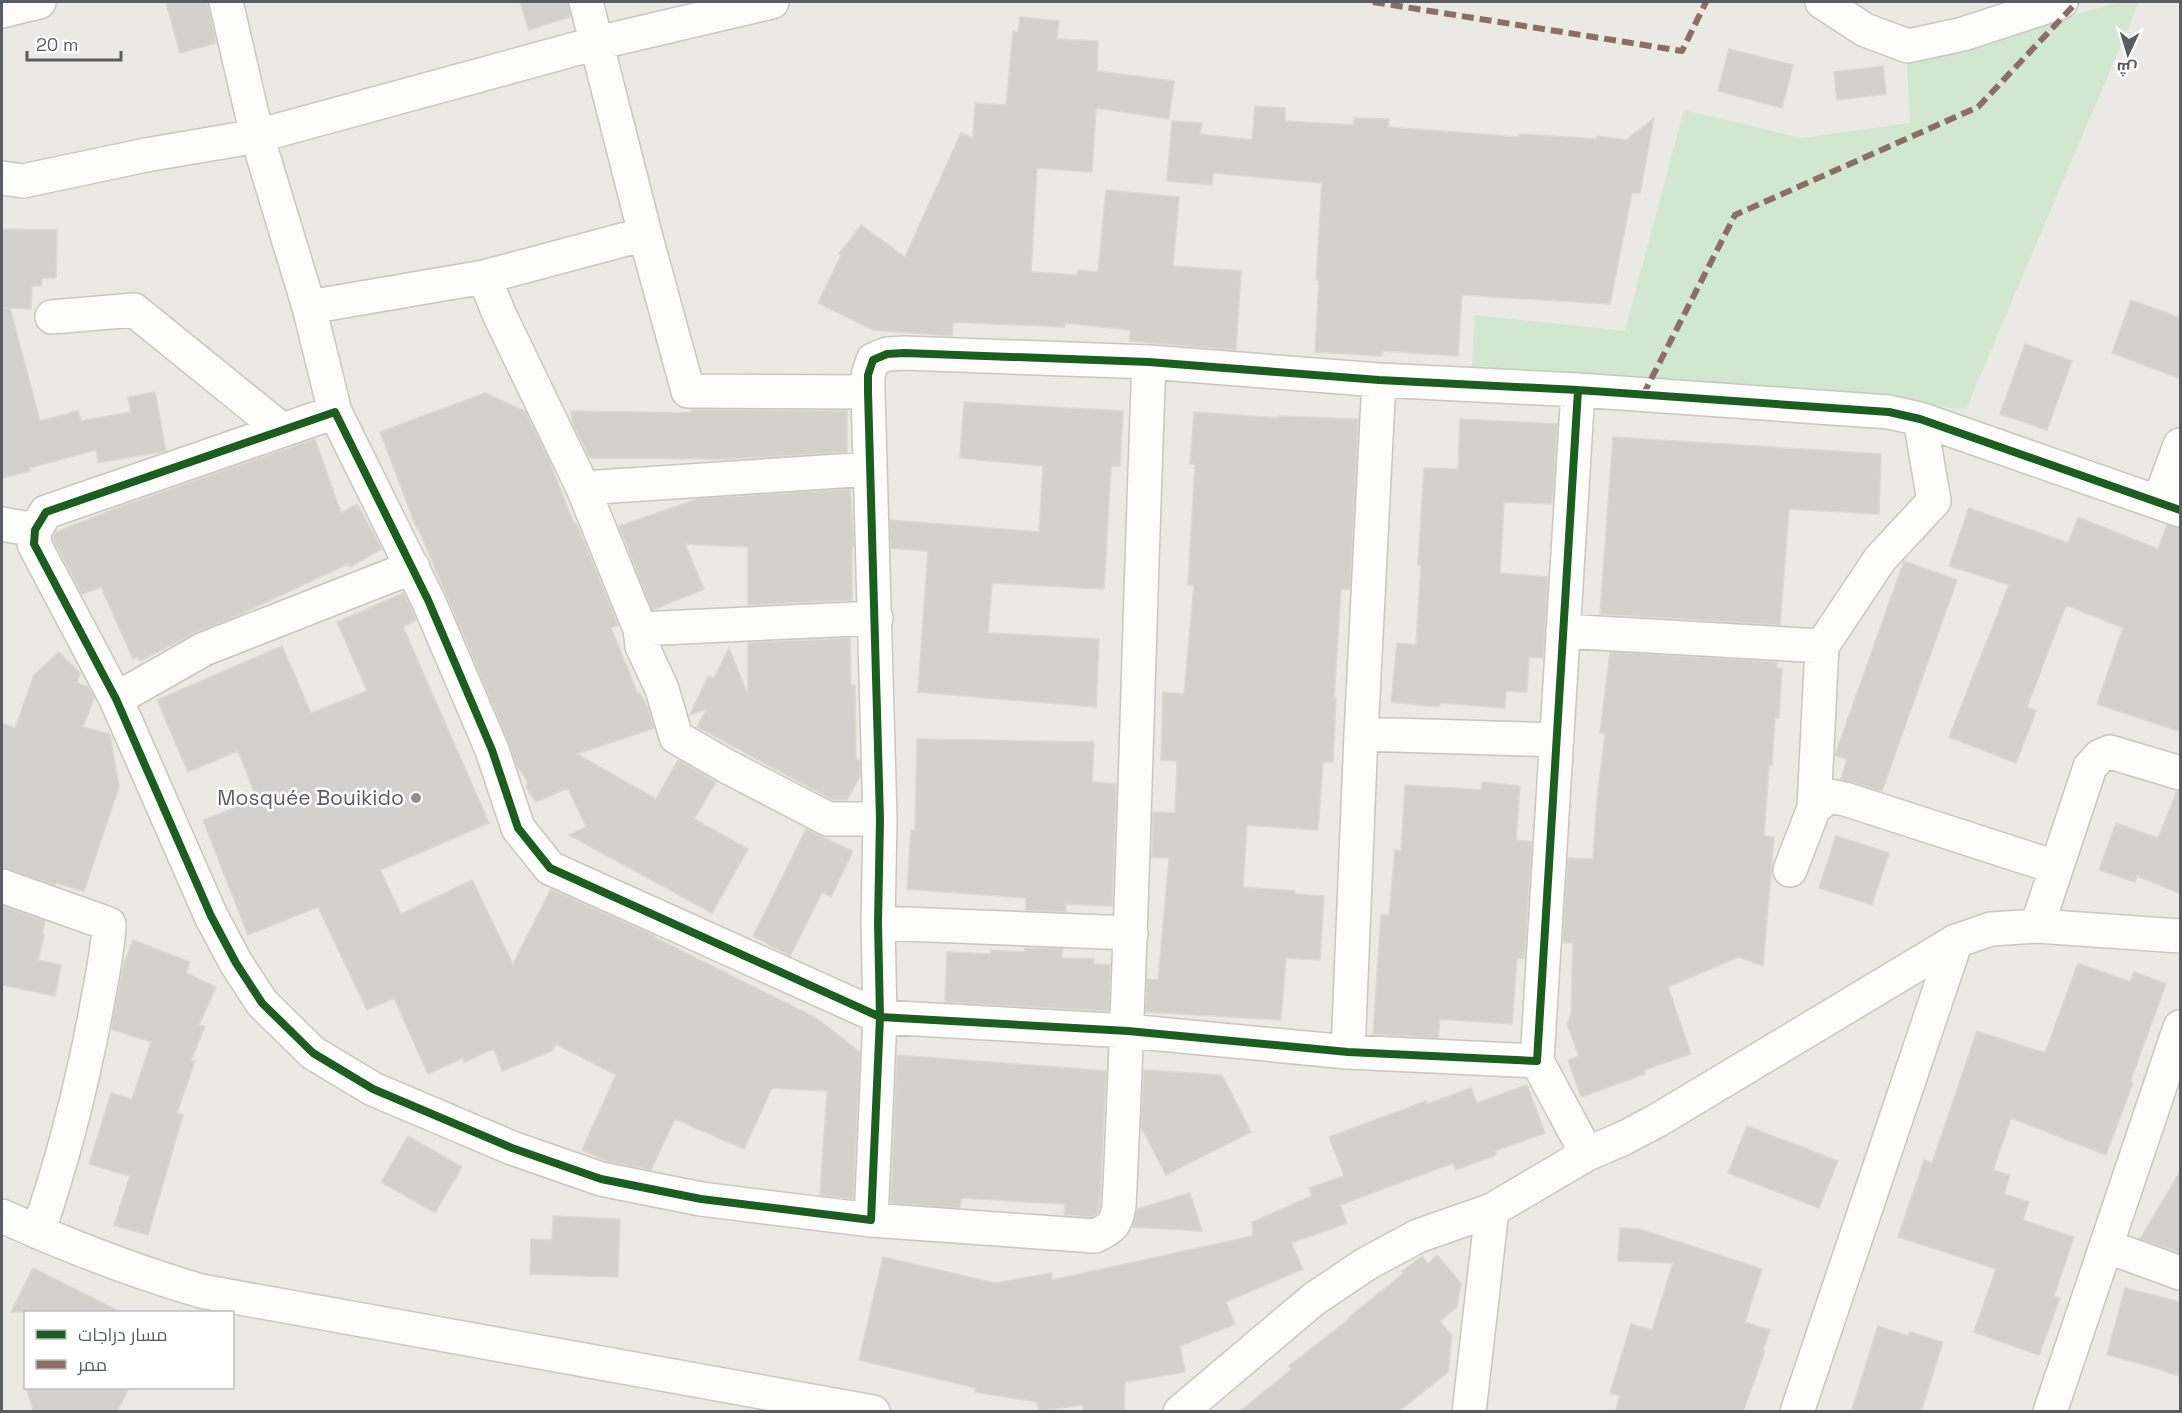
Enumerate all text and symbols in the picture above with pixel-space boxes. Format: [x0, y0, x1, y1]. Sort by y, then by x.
scale bar [27, 24, 122, 62]
north arrow [2098, 24, 2158, 84]
text: 20 m [36, 33, 79, 56]
text: ش [2116, 57, 2138, 80]
place label: Mosquée Bouikido [217, 784, 404, 811]
marker: Mosquée Bouikido [409, 791, 423, 805]
legend [24, 1311, 234, 1389]
text: مسار دراجات [78, 1323, 168, 1346]
text: ممر [77, 1353, 107, 1376]

